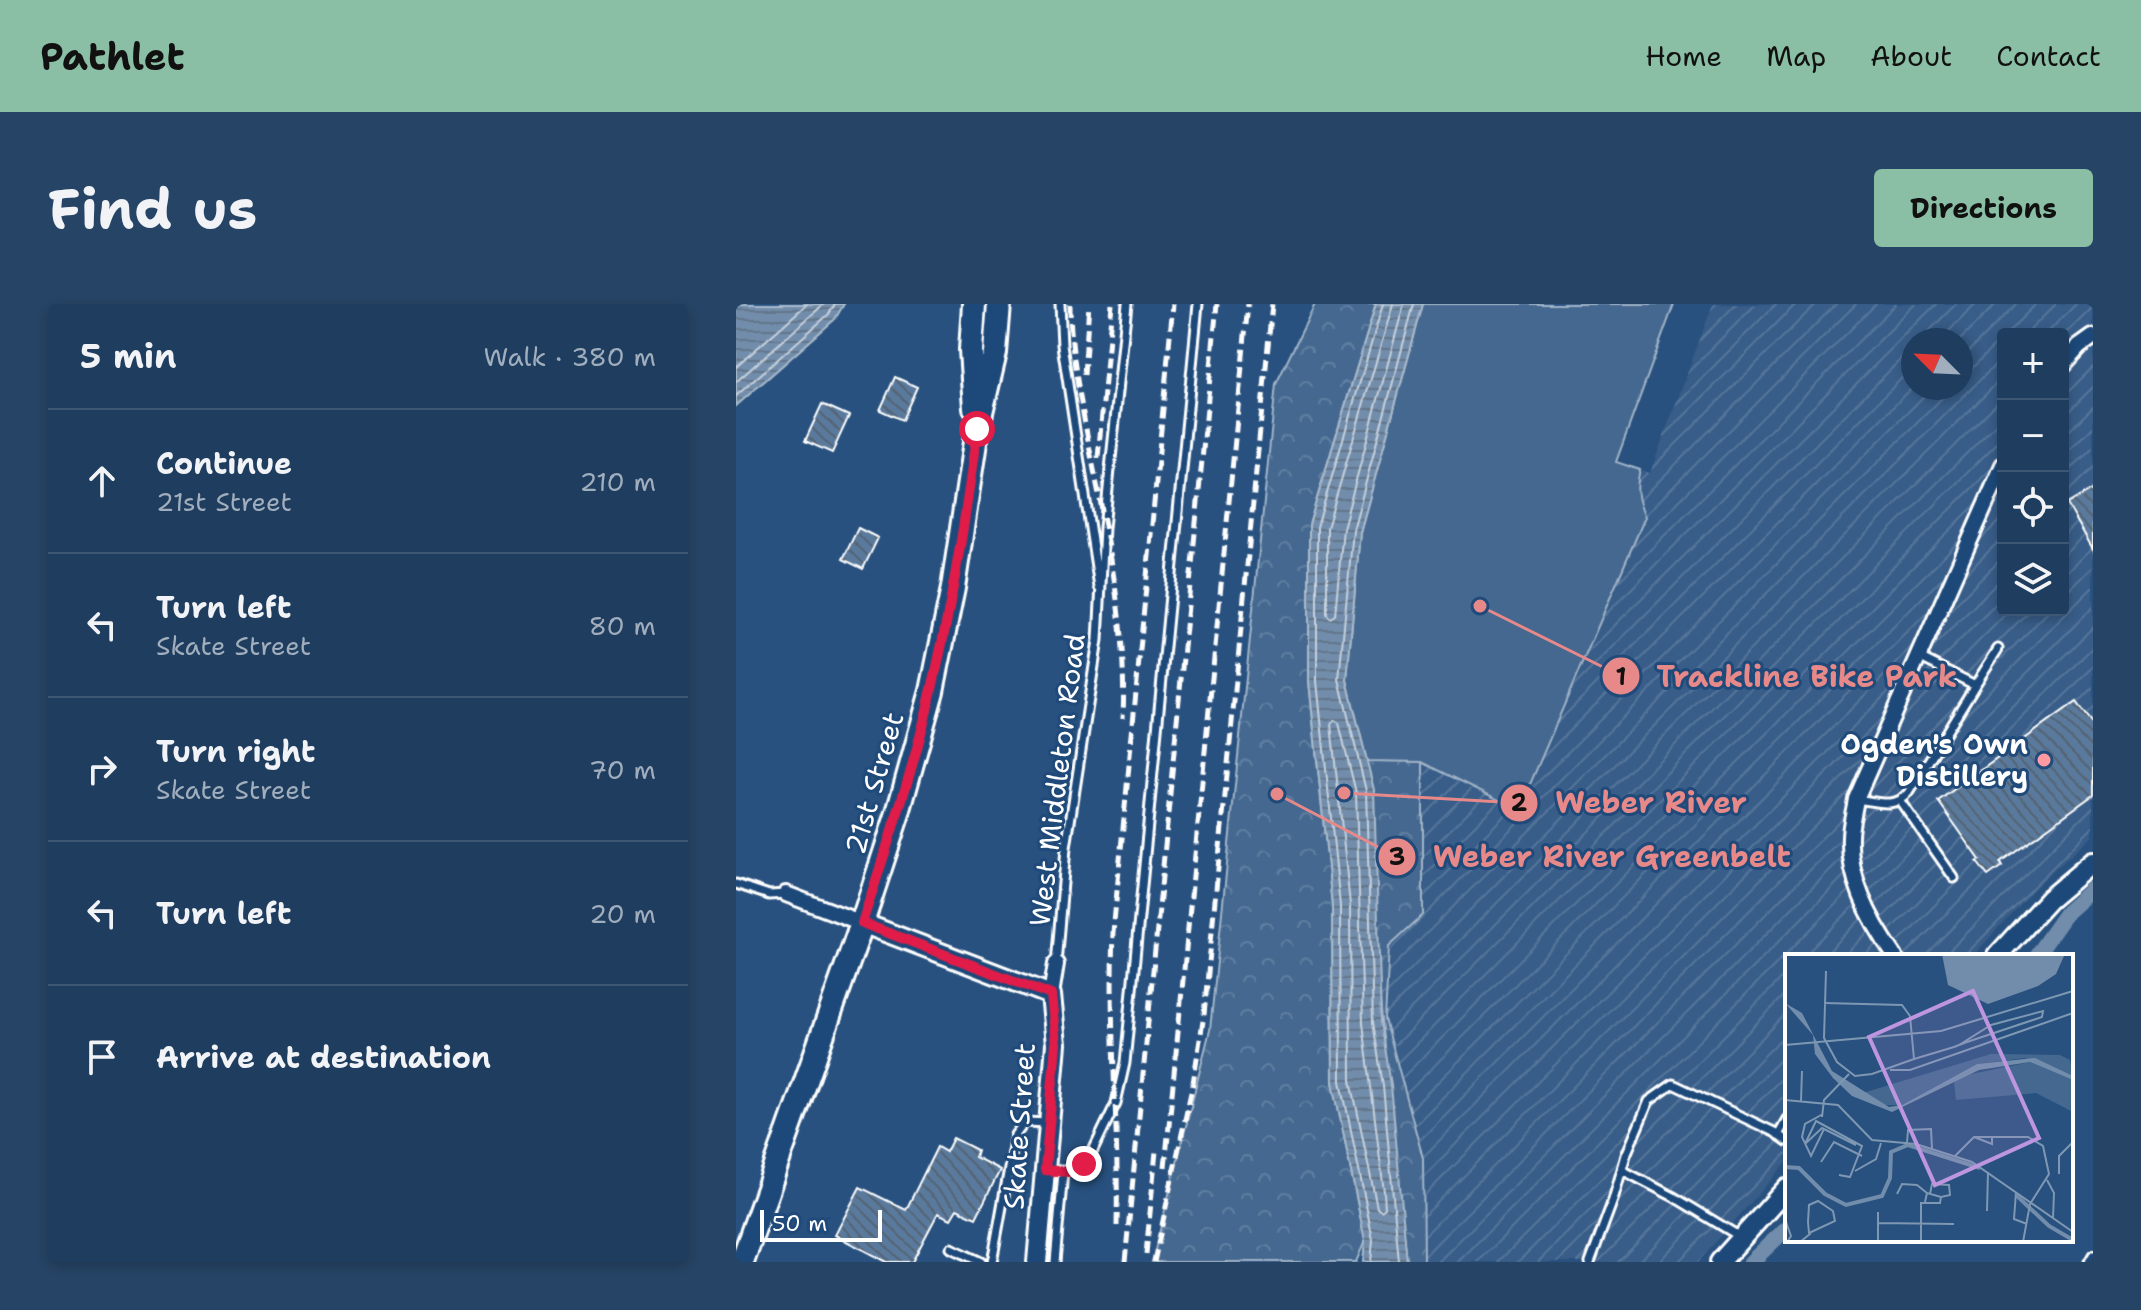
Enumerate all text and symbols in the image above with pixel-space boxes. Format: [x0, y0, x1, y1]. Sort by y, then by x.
text: Pathlet [40, 31, 185, 82]
text: Home [1645, 37, 1722, 75]
text: Map [1766, 37, 1826, 75]
text: About [1870, 37, 1952, 75]
text: Contact [1996, 37, 2101, 75]
button: Directions [1874, 169, 2093, 247]
text: Find us [48, 171, 257, 246]
north arrow [1901, 328, 1973, 400]
map controls [1997, 328, 2069, 616]
button: + [1997, 328, 2069, 400]
text: 5 min [80, 333, 177, 379]
text: Walk · 380 m [483, 339, 656, 374]
button: − [1997, 400, 2069, 472]
route start [959, 411, 995, 447]
text: Continue [156, 443, 292, 484]
icon: ahead [80, 459, 124, 503]
text: 210 m [579, 464, 656, 499]
button: locate [1997, 472, 2069, 544]
text: 21st Street [156, 484, 292, 519]
button: layers [1997, 544, 2069, 616]
text: Turn left [156, 587, 291, 628]
icon: left [80, 603, 124, 647]
text: 80 m [589, 608, 656, 643]
text: Skate Street [156, 628, 311, 663]
street label: West Middleton Road [1020, 631, 1094, 929]
callout: Trackline Bike Park [1601, 649, 1974, 703]
text: Trackline Bike Park [1657, 656, 1957, 697]
text: 1 [1616, 661, 1626, 693]
street label: 21st Street [836, 707, 912, 859]
place label: Ogden's Own Distillery [1840, 725, 2028, 795]
text: Turn right [156, 731, 315, 772]
icon: right [80, 747, 124, 791]
marker: Ogden's Own Distillery [2035, 751, 2053, 769]
text: 70 m [589, 752, 656, 787]
text: Skate Street [156, 772, 311, 807]
callout: Weber River [1499, 776, 1763, 830]
text: Weber River [1555, 782, 1747, 823]
text: 2 [1511, 787, 1528, 819]
callout: Weber River Greenbelt [1377, 830, 1807, 884]
text: Weber River Greenbelt [1433, 836, 1791, 877]
text: 3 [1389, 841, 1405, 873]
icon: left [80, 891, 124, 935]
text: Turn left [156, 893, 291, 934]
text: 20 m [589, 896, 656, 931]
inset map [1785, 954, 2073, 1242]
icon: arrive [80, 1035, 124, 1079]
text: Arrive at destination [156, 1037, 491, 1078]
street label: Skate Street [994, 1041, 1044, 1211]
route end [1066, 1146, 1102, 1182]
scale bar [760, 1206, 882, 1242]
text: 50 m [772, 1209, 827, 1238]

